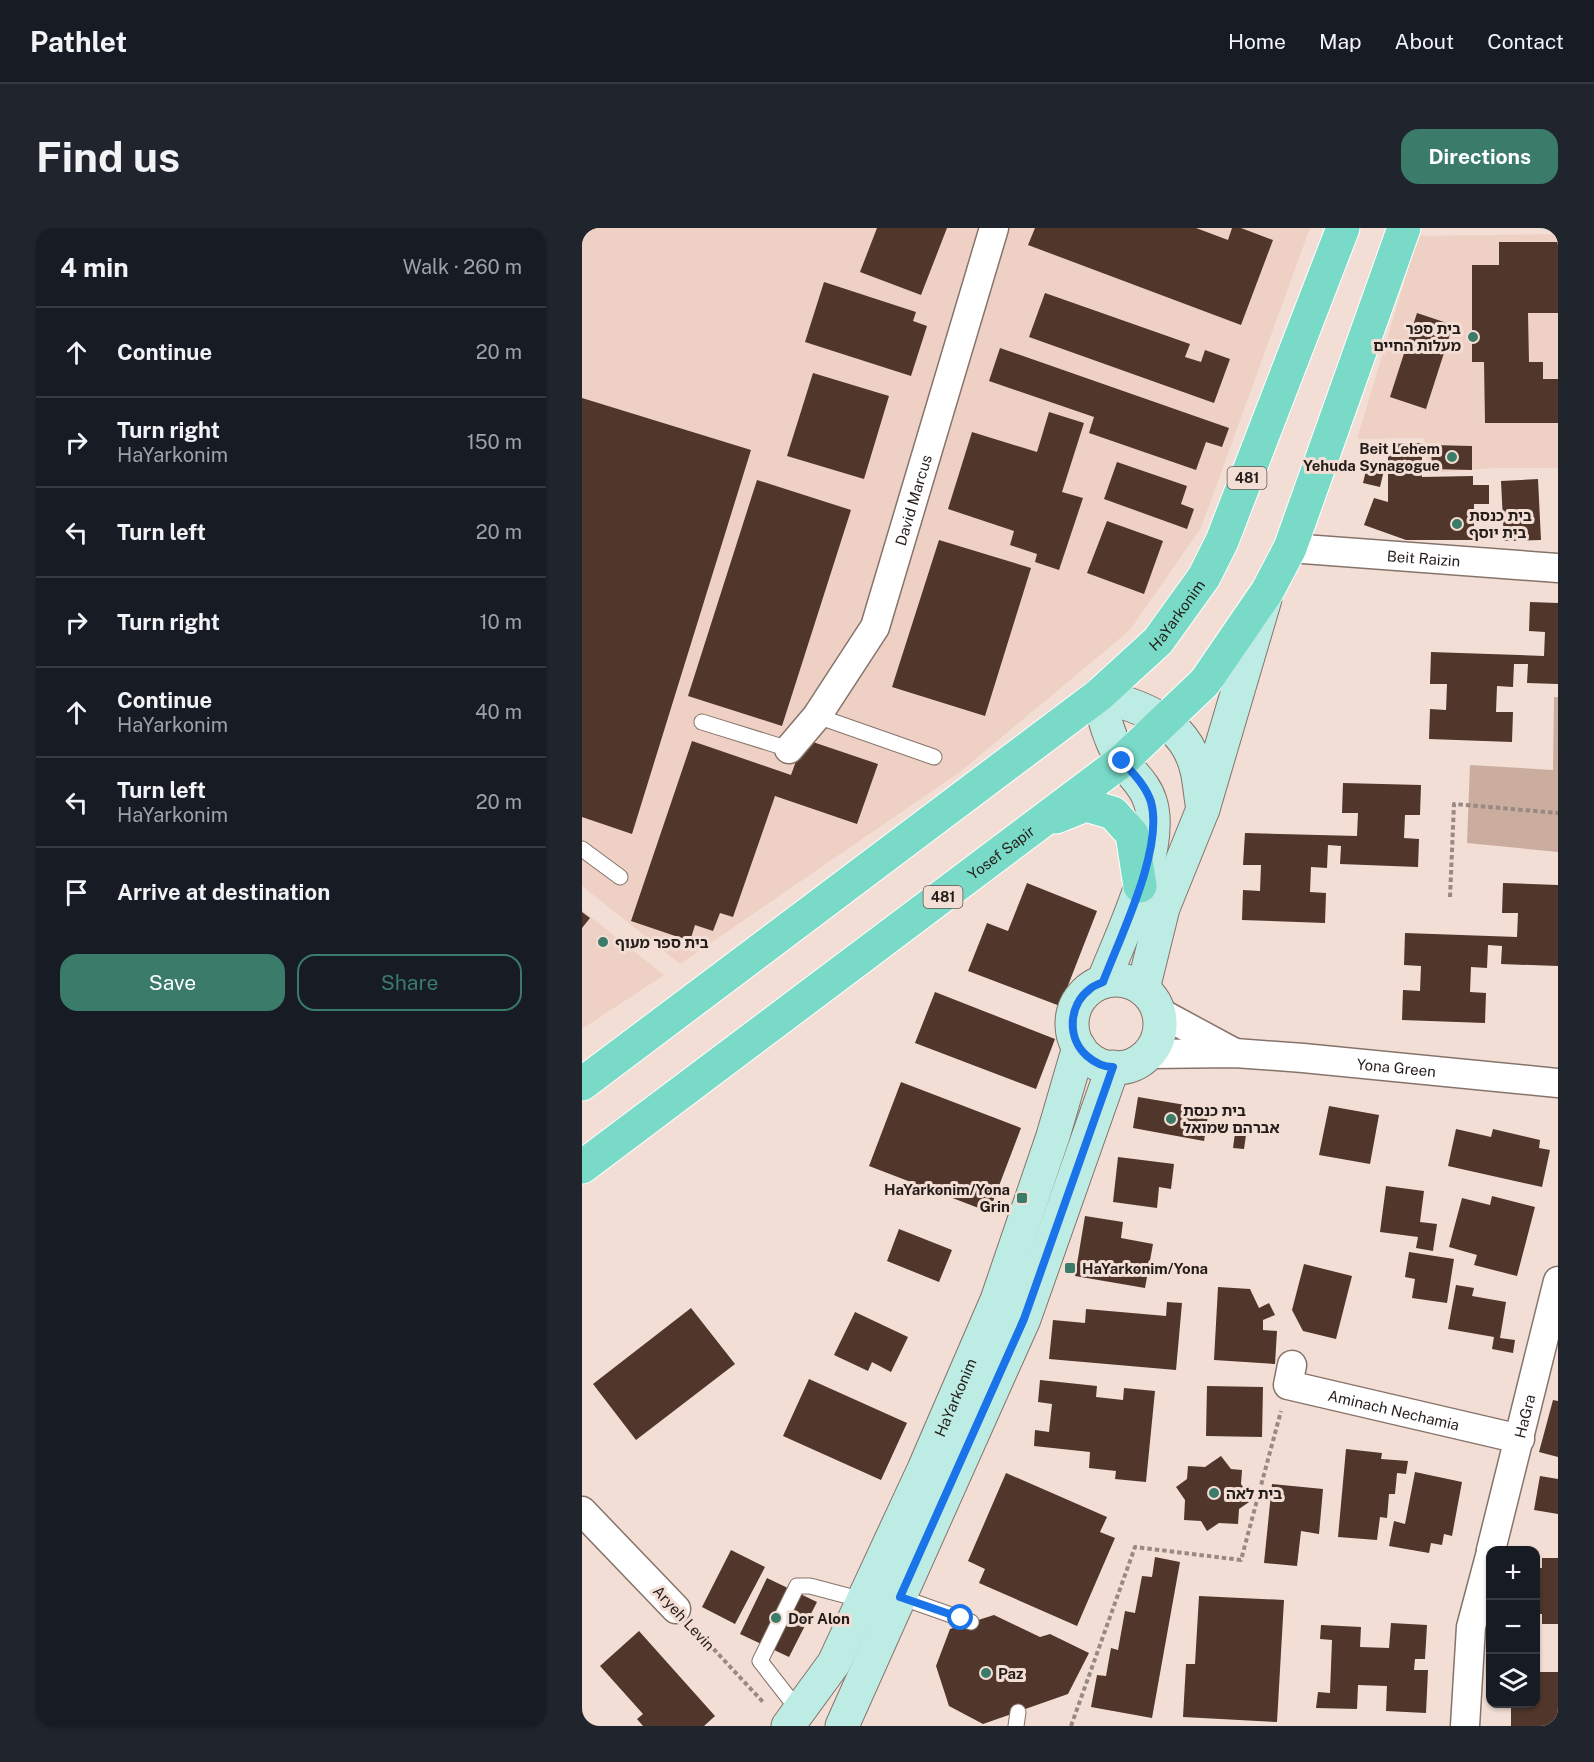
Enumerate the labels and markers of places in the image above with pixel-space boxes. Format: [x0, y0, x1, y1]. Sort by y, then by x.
place label: בית ספר מעלות החיים [1373, 320, 1461, 354]
marker: בית ספר מעלות החיים [1466, 330, 1480, 344]
place label: Beit Lehem Yehuda Synagogue [1303, 440, 1440, 474]
marker: Beit Lehem Yehuda Synagogue [1445, 450, 1459, 464]
place label: בית כנסת בית יוסף [1469, 507, 1532, 541]
marker: בית כנסת בית יוסף [1450, 517, 1464, 531]
place label: בית ספר מעוף [615, 934, 709, 951]
marker: בית ספר מעוף [596, 935, 610, 949]
place label: בית כנסת אברהם שמואל [1183, 1102, 1280, 1136]
marker: בית כנסת אברהם שמואל [1164, 1112, 1178, 1126]
place label: HaYarkonim/Yona Grin [884, 1181, 1010, 1215]
marker: HaYarkonim/Yona Grin [1015, 1191, 1029, 1205]
place label: HaYarkonim/Yona [1082, 1260, 1208, 1277]
marker: HaYarkonim/Yona [1063, 1261, 1077, 1275]
place label: בית לאה [1226, 1485, 1282, 1502]
marker: בית לאה [1207, 1486, 1221, 1500]
place label: Dor Alon [788, 1610, 850, 1627]
marker: Dor Alon [769, 1611, 783, 1625]
place label: Paz [998, 1665, 1023, 1682]
marker: Paz [979, 1666, 993, 1680]

